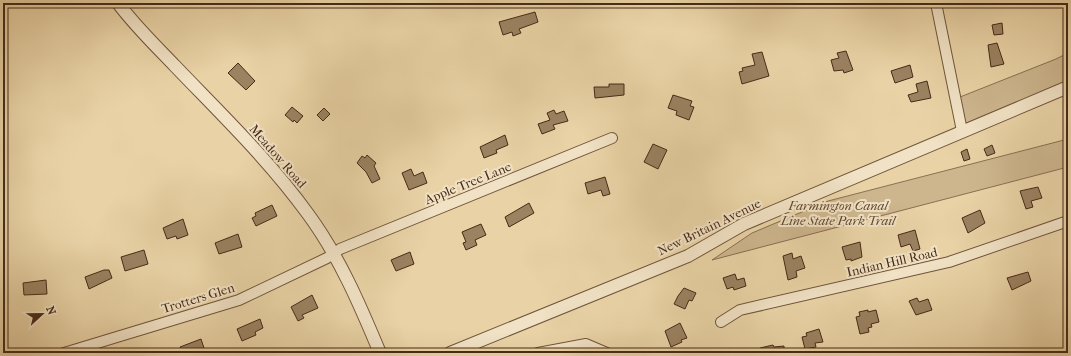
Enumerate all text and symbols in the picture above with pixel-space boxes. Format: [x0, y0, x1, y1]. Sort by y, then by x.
street label: Meadow Road [246, 121, 310, 191]
street label: Apple Tree Lane [422, 159, 514, 208]
street label: New Britain Avenue [655, 195, 764, 258]
park label: Farmington Canal Line State Park Trail [780, 198, 897, 228]
street label: Indian Hill Road [845, 244, 940, 280]
street label: Trotters Glen [160, 280, 237, 316]
north arrow [22, 294, 62, 334]
text: N [43, 304, 59, 317]

